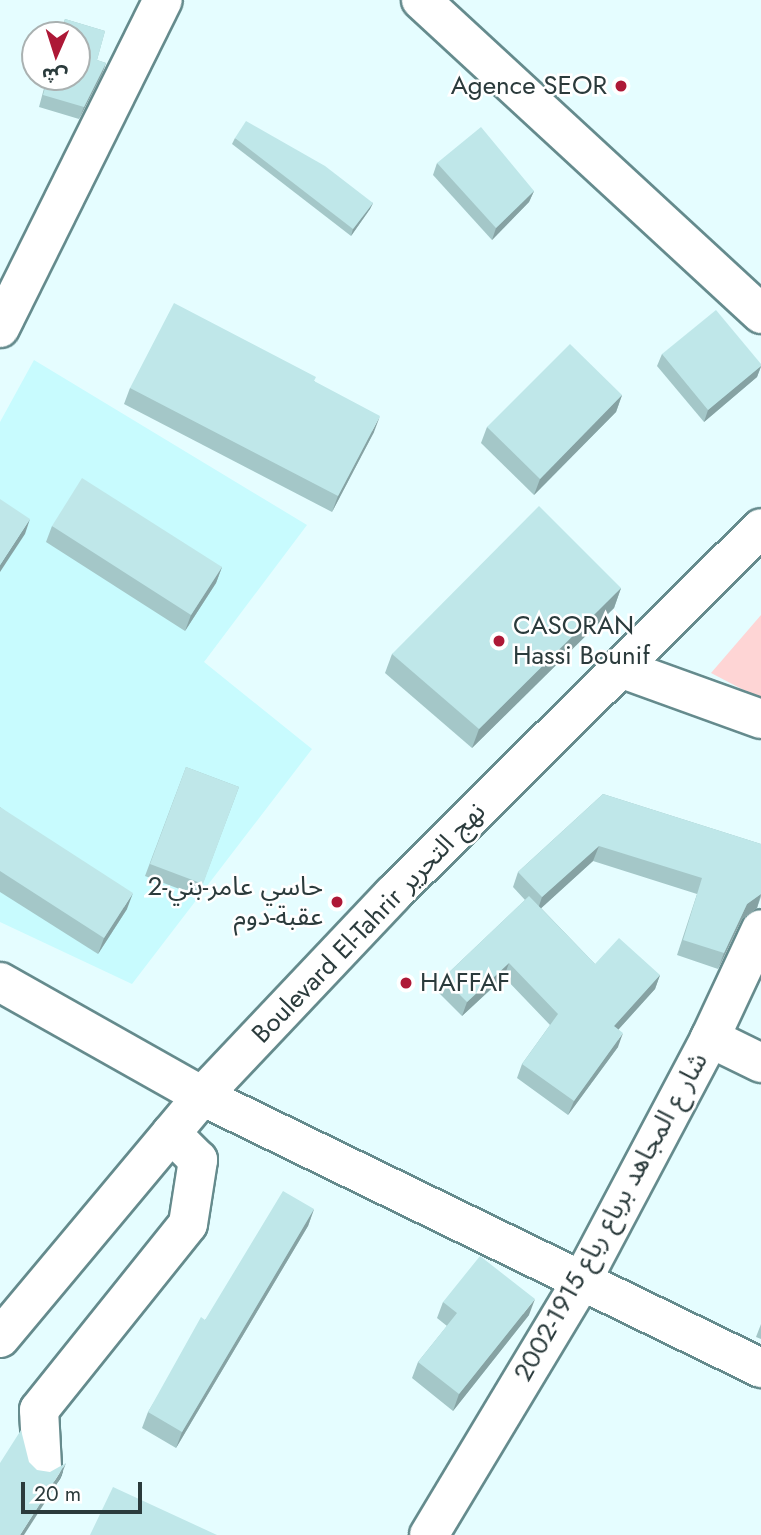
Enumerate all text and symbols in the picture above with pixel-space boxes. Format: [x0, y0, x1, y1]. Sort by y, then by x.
north arrow [21, 21, 91, 91]
text: ش [41, 61, 69, 90]
place label: Agence SEOR [451, 70, 607, 102]
marker: Agence SEOR [613, 78, 629, 94]
place label: CASORAN Hassi Bounif [513, 610, 650, 672]
marker: CASORAN Hassi Bounif [491, 633, 507, 649]
street label: Boulevard El-Tahrir نهج التحرير [246, 796, 492, 1050]
place label: 2-حاسي عامر-بني عقبة-دوم [147, 871, 323, 932]
marker: 2-حاسي عامر-بني عقبة-دوم [329, 894, 345, 910]
place label: HAFFAF [420, 967, 510, 999]
marker: HAFFAF [398, 975, 414, 991]
street label: شار ع المجاهد برباع رباع 1915-2002 [508, 1047, 714, 1387]
scale bar [24, 1468, 145, 1512]
text: 20 m [34, 1479, 81, 1509]

